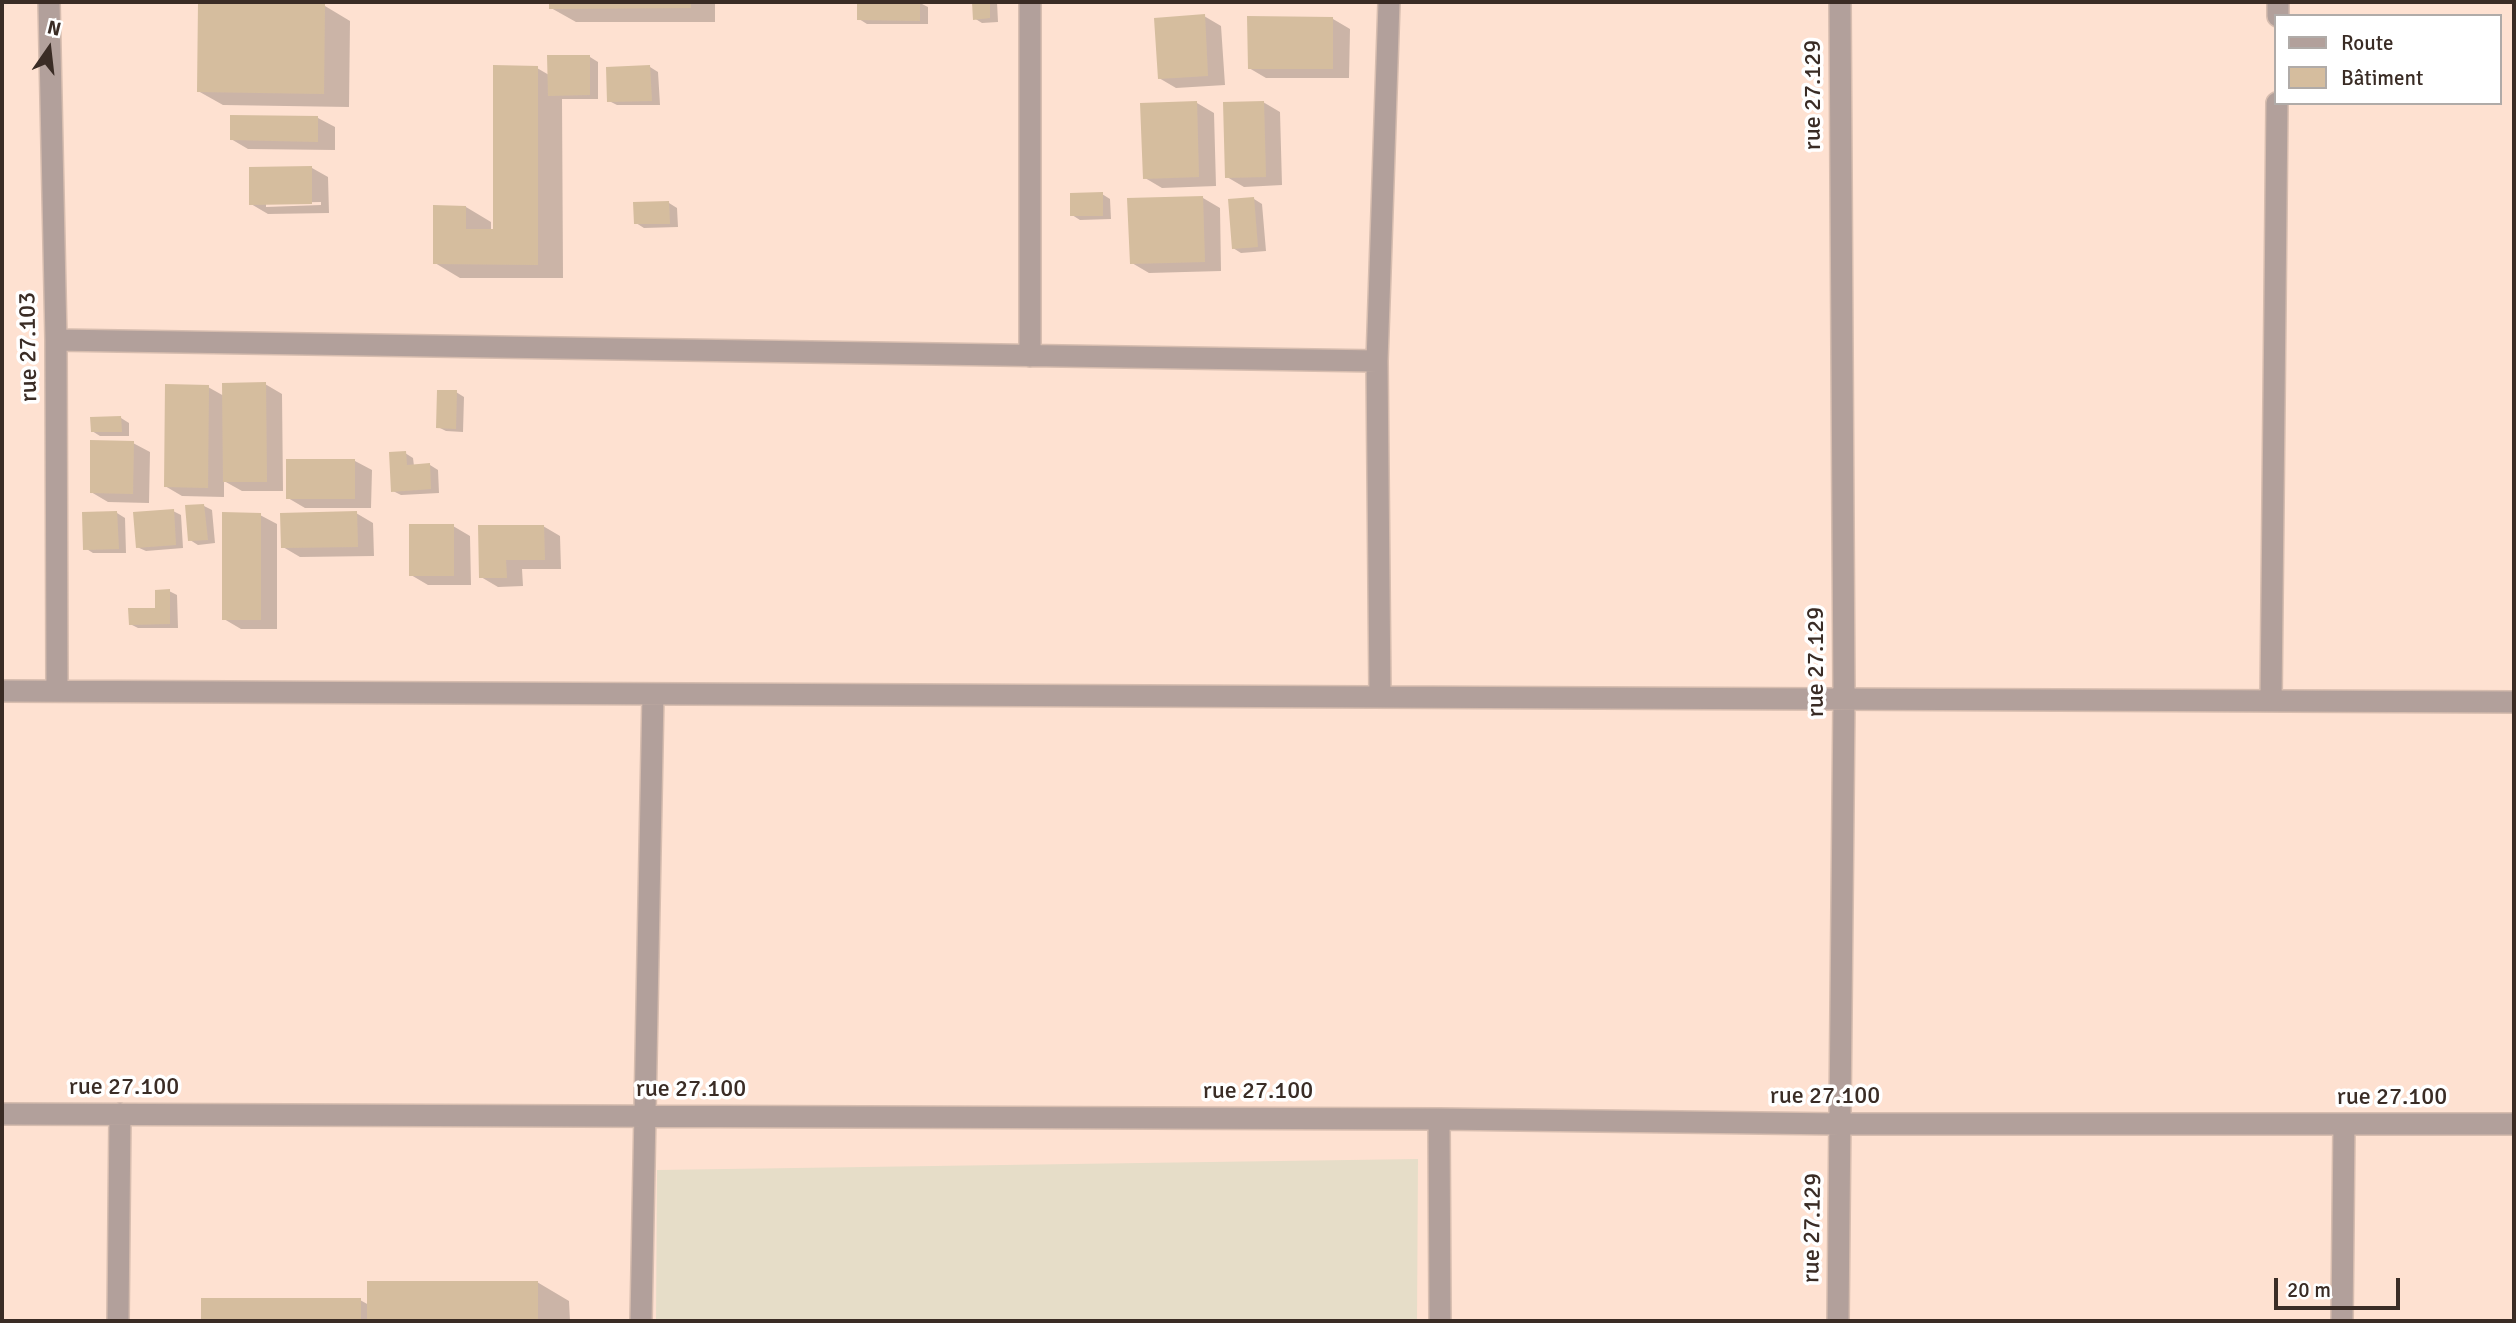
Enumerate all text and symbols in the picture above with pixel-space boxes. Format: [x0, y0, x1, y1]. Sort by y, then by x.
north arrow [14, 14, 84, 84]
legend [2274, 14, 2502, 105]
text: N [45, 15, 63, 42]
text: Route [2341, 30, 2393, 56]
street label: rue 27.129 [1800, 40, 1828, 150]
text: Bâtiment [2341, 65, 2423, 91]
street label: rue 27.103 [14, 292, 44, 402]
street label: rue 27.129 [1803, 607, 1831, 717]
street label: rue 27.100 [69, 1074, 179, 1102]
street label: rue 27.100 [636, 1076, 746, 1104]
street label: rue 27.100 [1203, 1078, 1313, 1106]
street label: rue 27.100 [1770, 1083, 1880, 1111]
street label: rue 27.100 [2337, 1084, 2447, 1112]
street label: rue 27.129 [1798, 1173, 1828, 1283]
scale bar [2278, 1264, 2404, 1308]
text: 20 m [2287, 1277, 2331, 1303]

